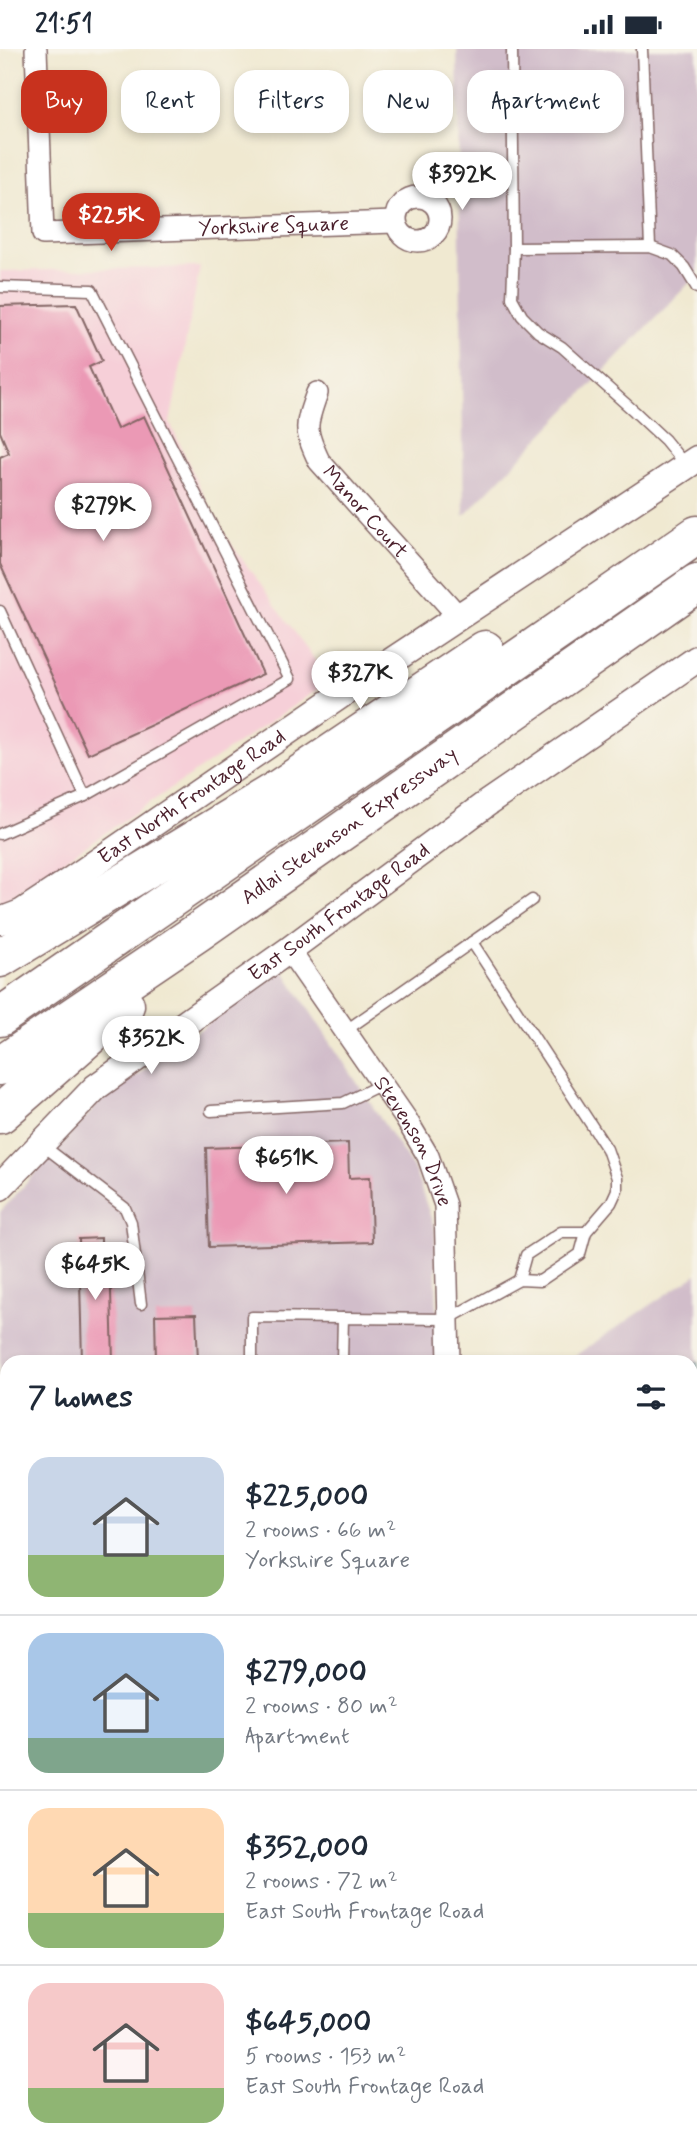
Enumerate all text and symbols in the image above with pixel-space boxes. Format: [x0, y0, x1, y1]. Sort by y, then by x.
text: 21:51 [35, 8, 93, 42]
chip: Buy [21, 70, 107, 133]
chip: Rent [121, 70, 220, 133]
chip: Filters [234, 70, 349, 133]
chip: New [363, 70, 453, 133]
chip: Apartment [467, 70, 624, 133]
pin: $392K [413, 153, 511, 212]
text: $392K [428, 160, 496, 190]
pin: $225K [62, 193, 160, 253]
text: $225K [78, 201, 144, 231]
street label: Yorkshire Square [198, 210, 350, 243]
street label: Manor Court [316, 459, 414, 565]
pin: $279K [54, 483, 152, 543]
text: $279K [71, 491, 135, 521]
pin: $327K [311, 651, 409, 711]
text: $327K [327, 659, 393, 689]
street label: East North Frontage Road [93, 723, 291, 871]
street label: Adlai Stevenson Expressway [236, 741, 463, 911]
street label: East South Frontage Road [243, 836, 435, 988]
pin: $352K [102, 1017, 200, 1076]
text: $352K [118, 1024, 184, 1054]
street label: Stevenson Drive [367, 1071, 459, 1210]
pin: $651K [237, 1137, 335, 1196]
text: $651K [255, 1144, 317, 1174]
pin: $645K [46, 1243, 144, 1302]
text: $645K [61, 1250, 129, 1280]
text: 7 homes [28, 1378, 133, 1417]
icon: filters [632, 1378, 670, 1416]
text: $225,000 [245, 1477, 368, 1516]
icon: home [84, 1485, 168, 1569]
text: 2 rooms · 66 m² [245, 1516, 396, 1546]
text: Yorkshire Square [245, 1546, 410, 1576]
text: $279,000 [245, 1653, 367, 1692]
icon: home [84, 1661, 168, 1745]
text: 2 rooms · 80 m² [245, 1692, 398, 1722]
text: Apartment [245, 1722, 350, 1752]
text: $352,000 [245, 1828, 369, 1867]
icon: home [84, 1836, 168, 1920]
text: 2 rooms · 72 m² [245, 1867, 398, 1897]
text: East South Frontage Road [245, 1897, 484, 1927]
text: $645,000 [245, 2003, 371, 2042]
icon: home [84, 2011, 168, 2095]
text: 5 rooms · 153 m² [245, 2042, 406, 2072]
text: East South Frontage Road [245, 2072, 484, 2102]

